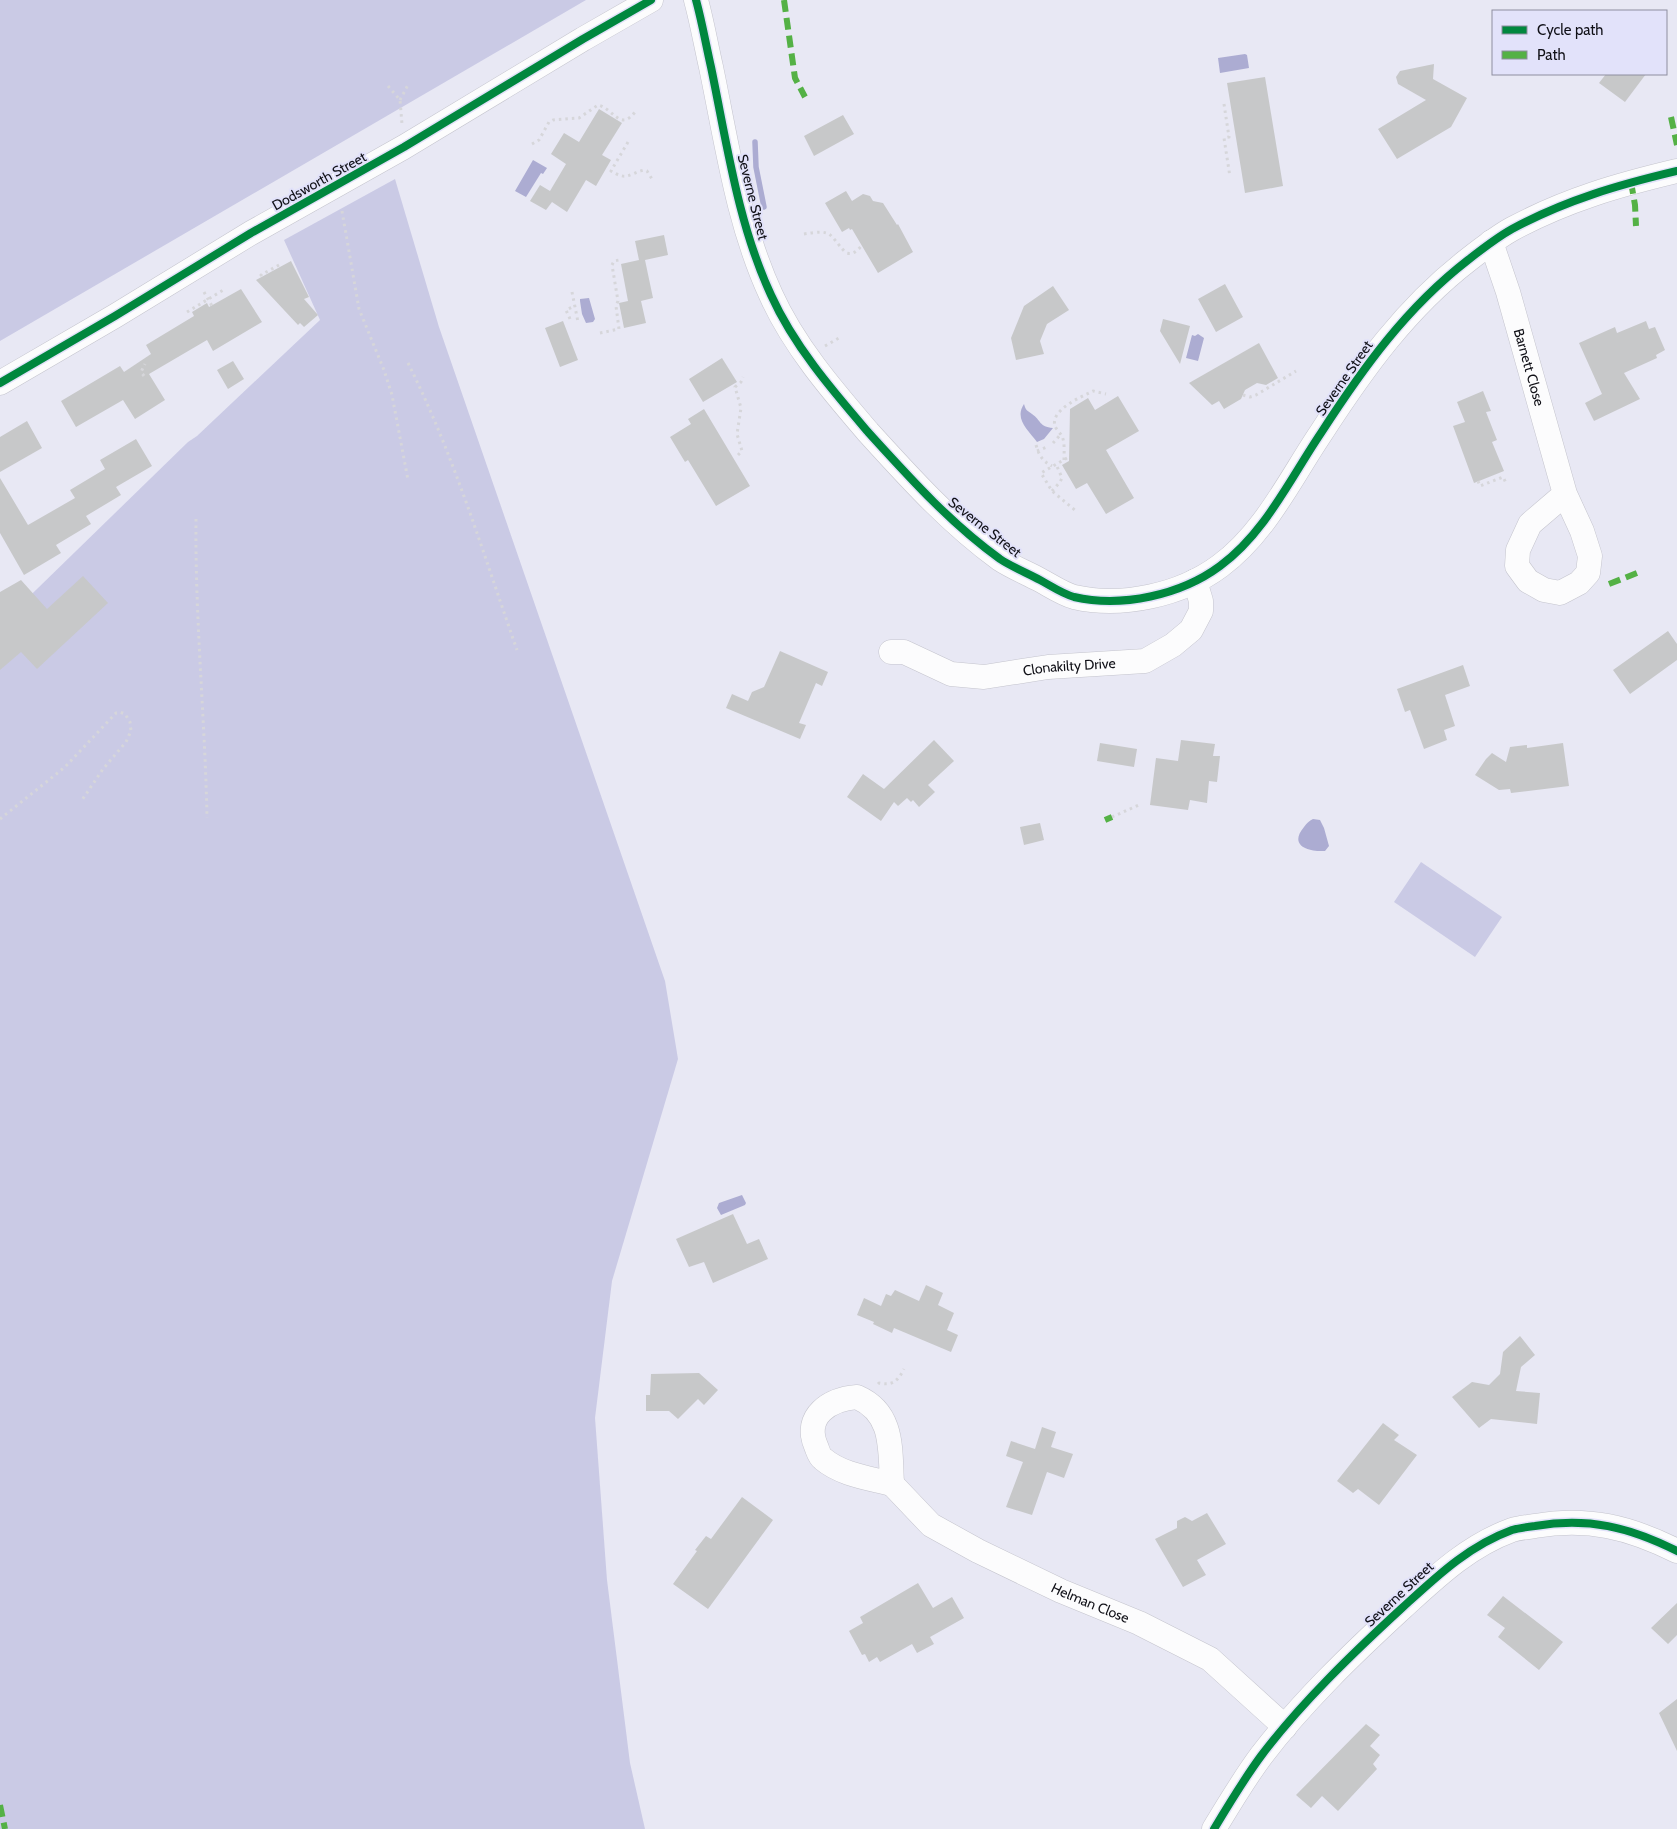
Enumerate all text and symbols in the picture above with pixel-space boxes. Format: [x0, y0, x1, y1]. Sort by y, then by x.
legend [1492, 10, 1667, 75]
text: Cycle path [1537, 21, 1603, 39]
text: Path [1537, 46, 1566, 64]
street label: Dodsworth Street [269, 148, 370, 214]
street label: Severne Street [734, 152, 772, 242]
street label: Barnett Close [1510, 326, 1549, 408]
street label: Severne Street [1311, 337, 1377, 419]
street label: Severne Street [945, 493, 1025, 561]
street label: Clonakilty Drive [1022, 654, 1116, 680]
street label: Severne Street [1361, 1557, 1437, 1631]
street label: Helman Close [1048, 1579, 1132, 1627]

